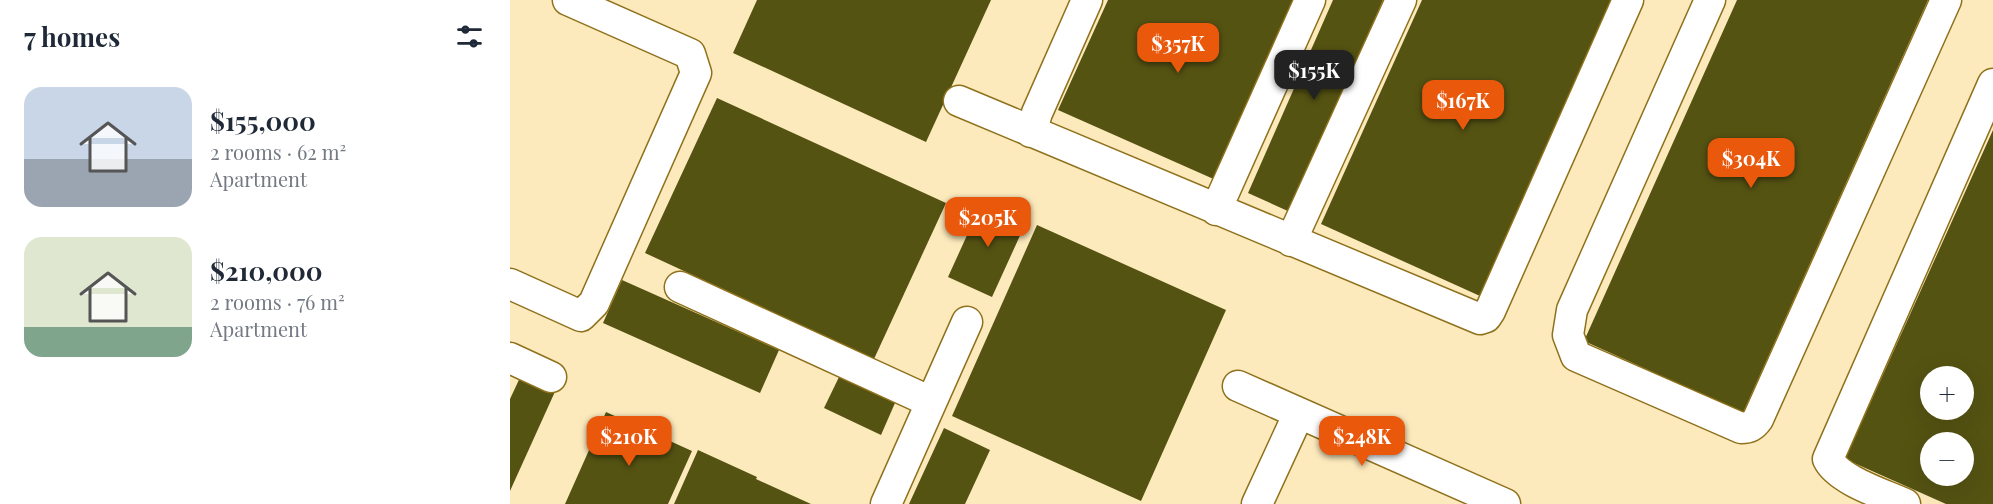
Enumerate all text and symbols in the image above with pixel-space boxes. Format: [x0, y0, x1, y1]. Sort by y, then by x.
text: 7 homes [24, 19, 120, 54]
icon: filters [453, 20, 486, 53]
pin: $357K [1136, 23, 1220, 74]
text: $357K [1151, 29, 1205, 56]
pin: $155K [1272, 50, 1356, 101]
text: $155K [1288, 56, 1340, 83]
pin: $167K [1421, 80, 1505, 131]
text: $167K [1436, 86, 1490, 113]
text: $155,000 [210, 103, 316, 138]
icon: home [72, 111, 144, 183]
text: 2 rooms · 62 m² [210, 138, 346, 165]
pin: $304K [1709, 138, 1793, 189]
text: $304K [1722, 144, 1780, 171]
text: Apartment [210, 165, 307, 192]
pin: $205K [946, 197, 1030, 248]
text: $205K [959, 203, 1017, 230]
text: $210,000 [210, 253, 323, 288]
icon: home [72, 261, 144, 333]
text: 2 rooms · 76 m² [210, 288, 345, 315]
text: Apartment [210, 315, 307, 342]
map controls [1920, 366, 1974, 486]
button: + [1920, 366, 1974, 420]
pin: $210K [587, 416, 671, 467]
pin: $248K [1320, 416, 1404, 467]
text: $210K [601, 422, 657, 449]
text: $248K [1333, 422, 1391, 449]
button: − [1920, 432, 1974, 486]

